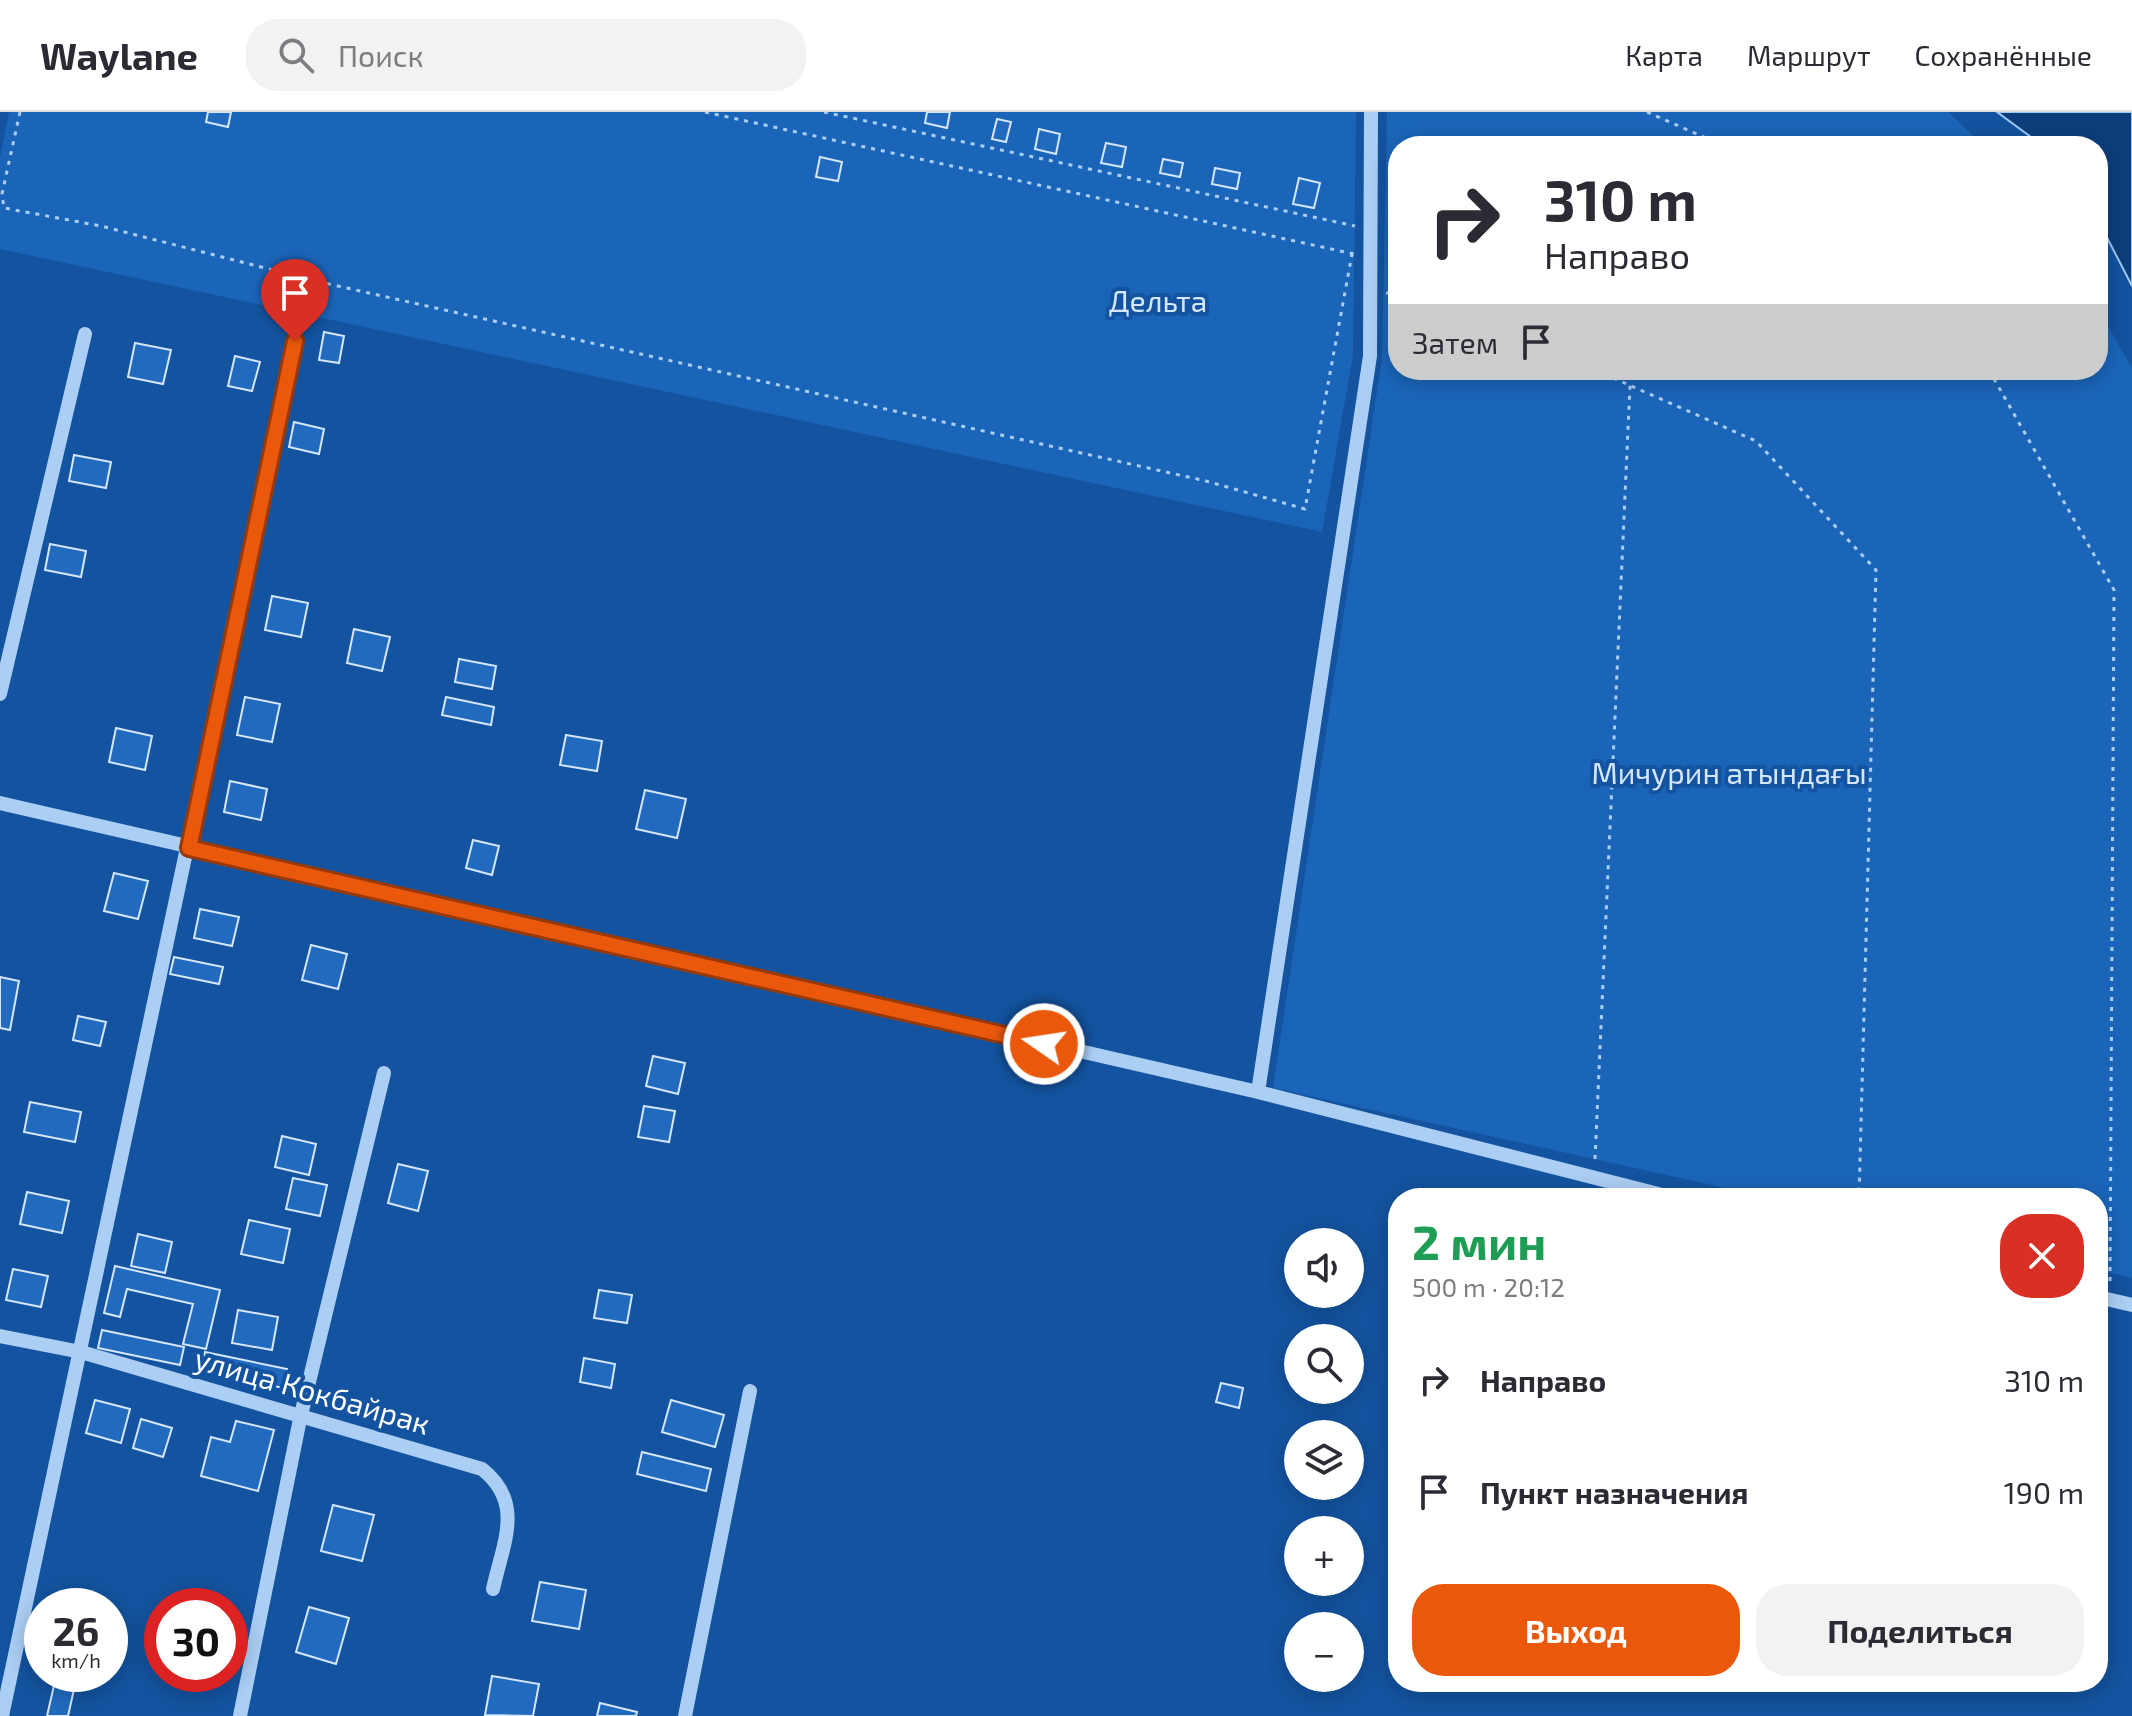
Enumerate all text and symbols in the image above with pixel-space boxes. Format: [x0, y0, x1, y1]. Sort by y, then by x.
search box [246, 19, 806, 91]
text: Waylane [40, 32, 198, 78]
icon: search [274, 33, 318, 77]
text: Поиск [338, 37, 424, 73]
text: Карта [1625, 38, 1703, 72]
text: Маршрут [1747, 38, 1871, 72]
text: Сохранённые [1915, 38, 2092, 72]
text: 310 m [1544, 165, 1697, 232]
icon: right [1412, 168, 1516, 272]
text: Направо [1544, 233, 1690, 276]
pin [261, 259, 329, 341]
icon: arrive [273, 271, 317, 315]
park label: Дельта [1109, 282, 1207, 318]
icon: arrive [1514, 320, 1558, 364]
text: Затем [1412, 324, 1498, 360]
park label: Мичурин атындағы [1591, 754, 1867, 791]
position arrow [1002, 1002, 1086, 1086]
text: 2 мин [1412, 1212, 1546, 1270]
button: close [2000, 1214, 2084, 1298]
map controls [1284, 1228, 1364, 1692]
button: sound [1284, 1228, 1364, 1308]
text: 500 m · 20:12 [1412, 1271, 1565, 1302]
button: search [1284, 1324, 1364, 1404]
street label: улица Кокбайрак [191, 1339, 434, 1442]
icon: right [1412, 1358, 1456, 1402]
text: Направо [1480, 1362, 1606, 1398]
text: 310 m [2004, 1362, 2084, 1398]
button: layers [1284, 1420, 1364, 1500]
icon: arrive [1412, 1470, 1456, 1514]
text: Пункт назначения [1480, 1474, 1748, 1510]
text: 190 m [2004, 1474, 2084, 1510]
button: + [1284, 1516, 1364, 1596]
button: Выход [1412, 1584, 1740, 1676]
button: Поделиться [1756, 1584, 2084, 1676]
speed limit sign: 30 [144, 1588, 248, 1692]
text: 26 [53, 1606, 99, 1654]
button: − [1284, 1612, 1364, 1692]
text: km/h [51, 1648, 101, 1672]

